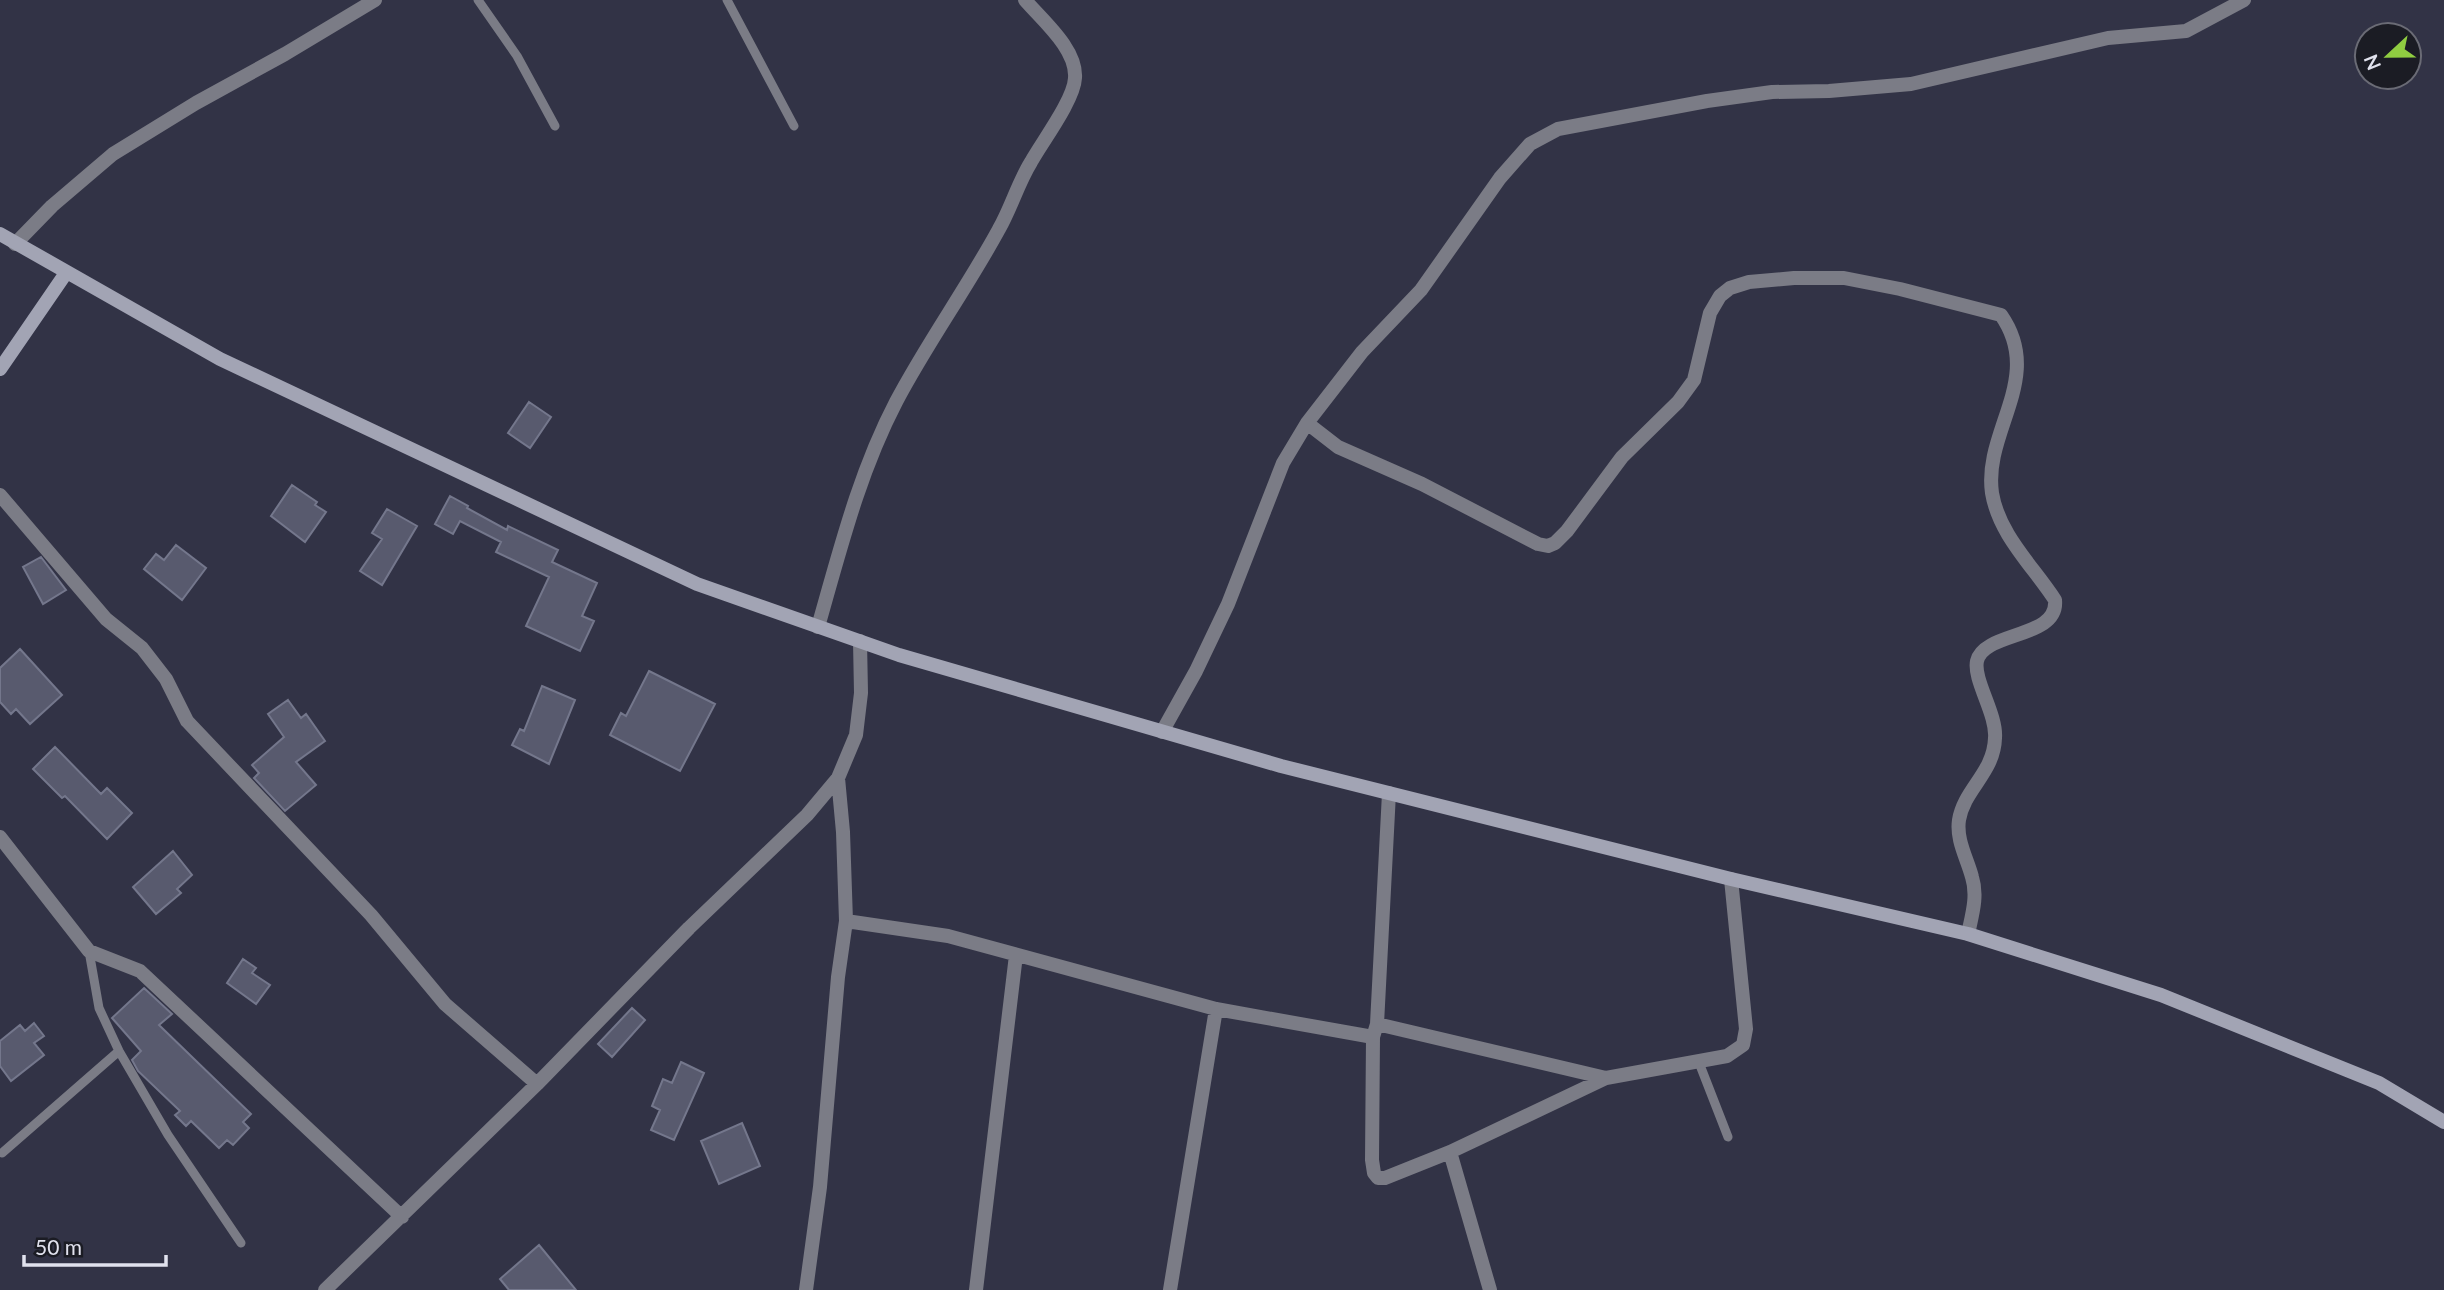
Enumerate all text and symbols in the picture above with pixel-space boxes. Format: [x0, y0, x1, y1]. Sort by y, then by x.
north arrow [2353, 21, 2423, 91]
text: N [2358, 51, 2385, 74]
scale bar [24, 1224, 166, 1268]
text: 50 m [35, 1234, 82, 1259]

